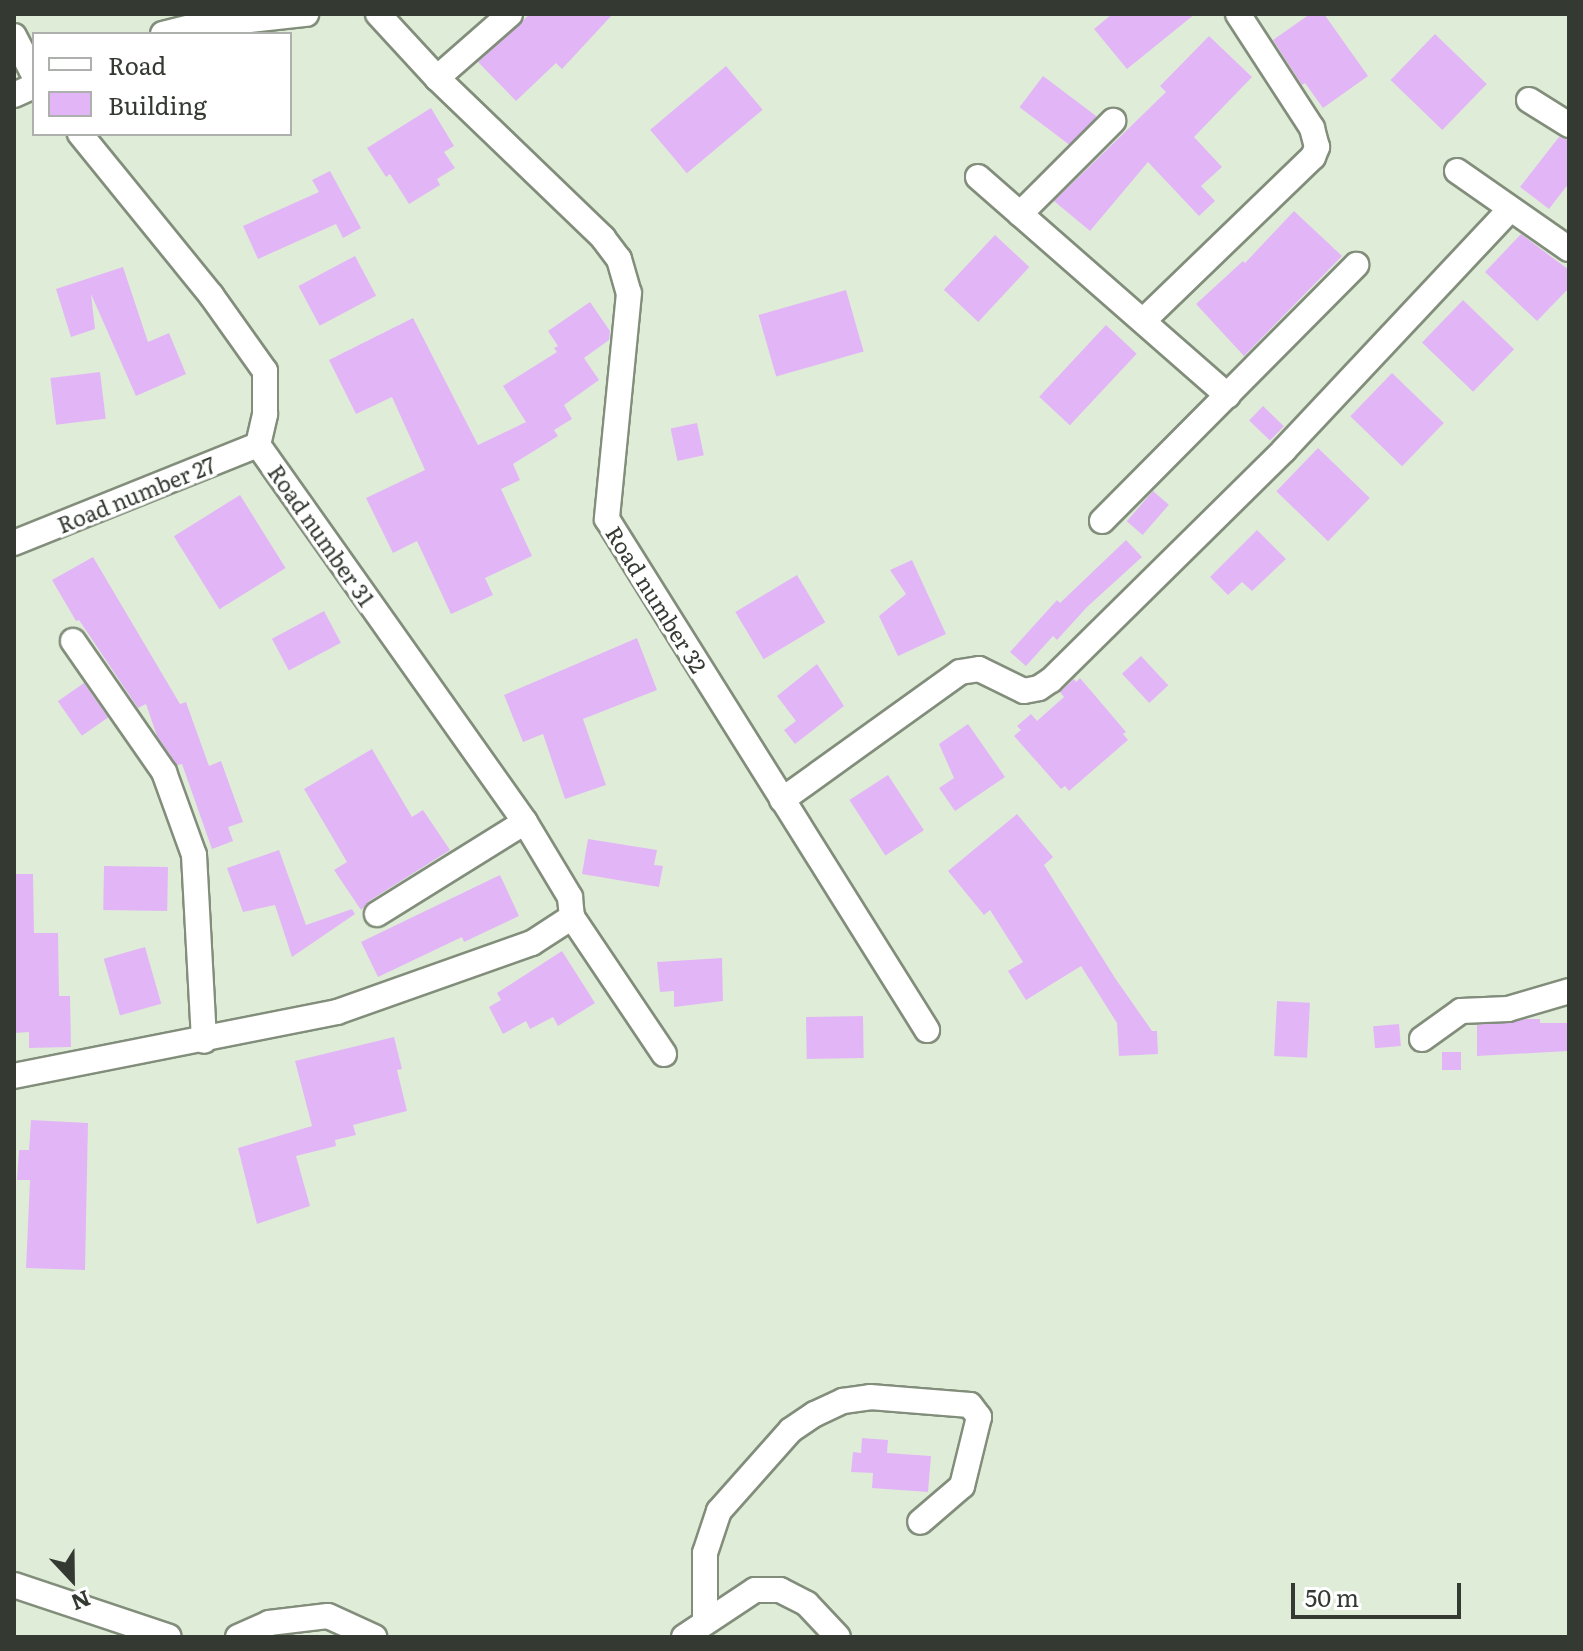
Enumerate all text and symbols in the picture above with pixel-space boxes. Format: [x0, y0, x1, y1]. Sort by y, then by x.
legend [32, 32, 292, 136]
text: Road [108, 47, 166, 82]
text: Building [108, 87, 207, 122]
street label: Road number 27 [53, 450, 219, 538]
street label: Road number 31 [263, 459, 381, 611]
street label: Road number 32 [601, 521, 713, 677]
north arrow [32, 1539, 112, 1619]
scale bar [1295, 1567, 1465, 1617]
text: 50 m [1305, 1579, 1359, 1614]
text: N [66, 1583, 96, 1620]

